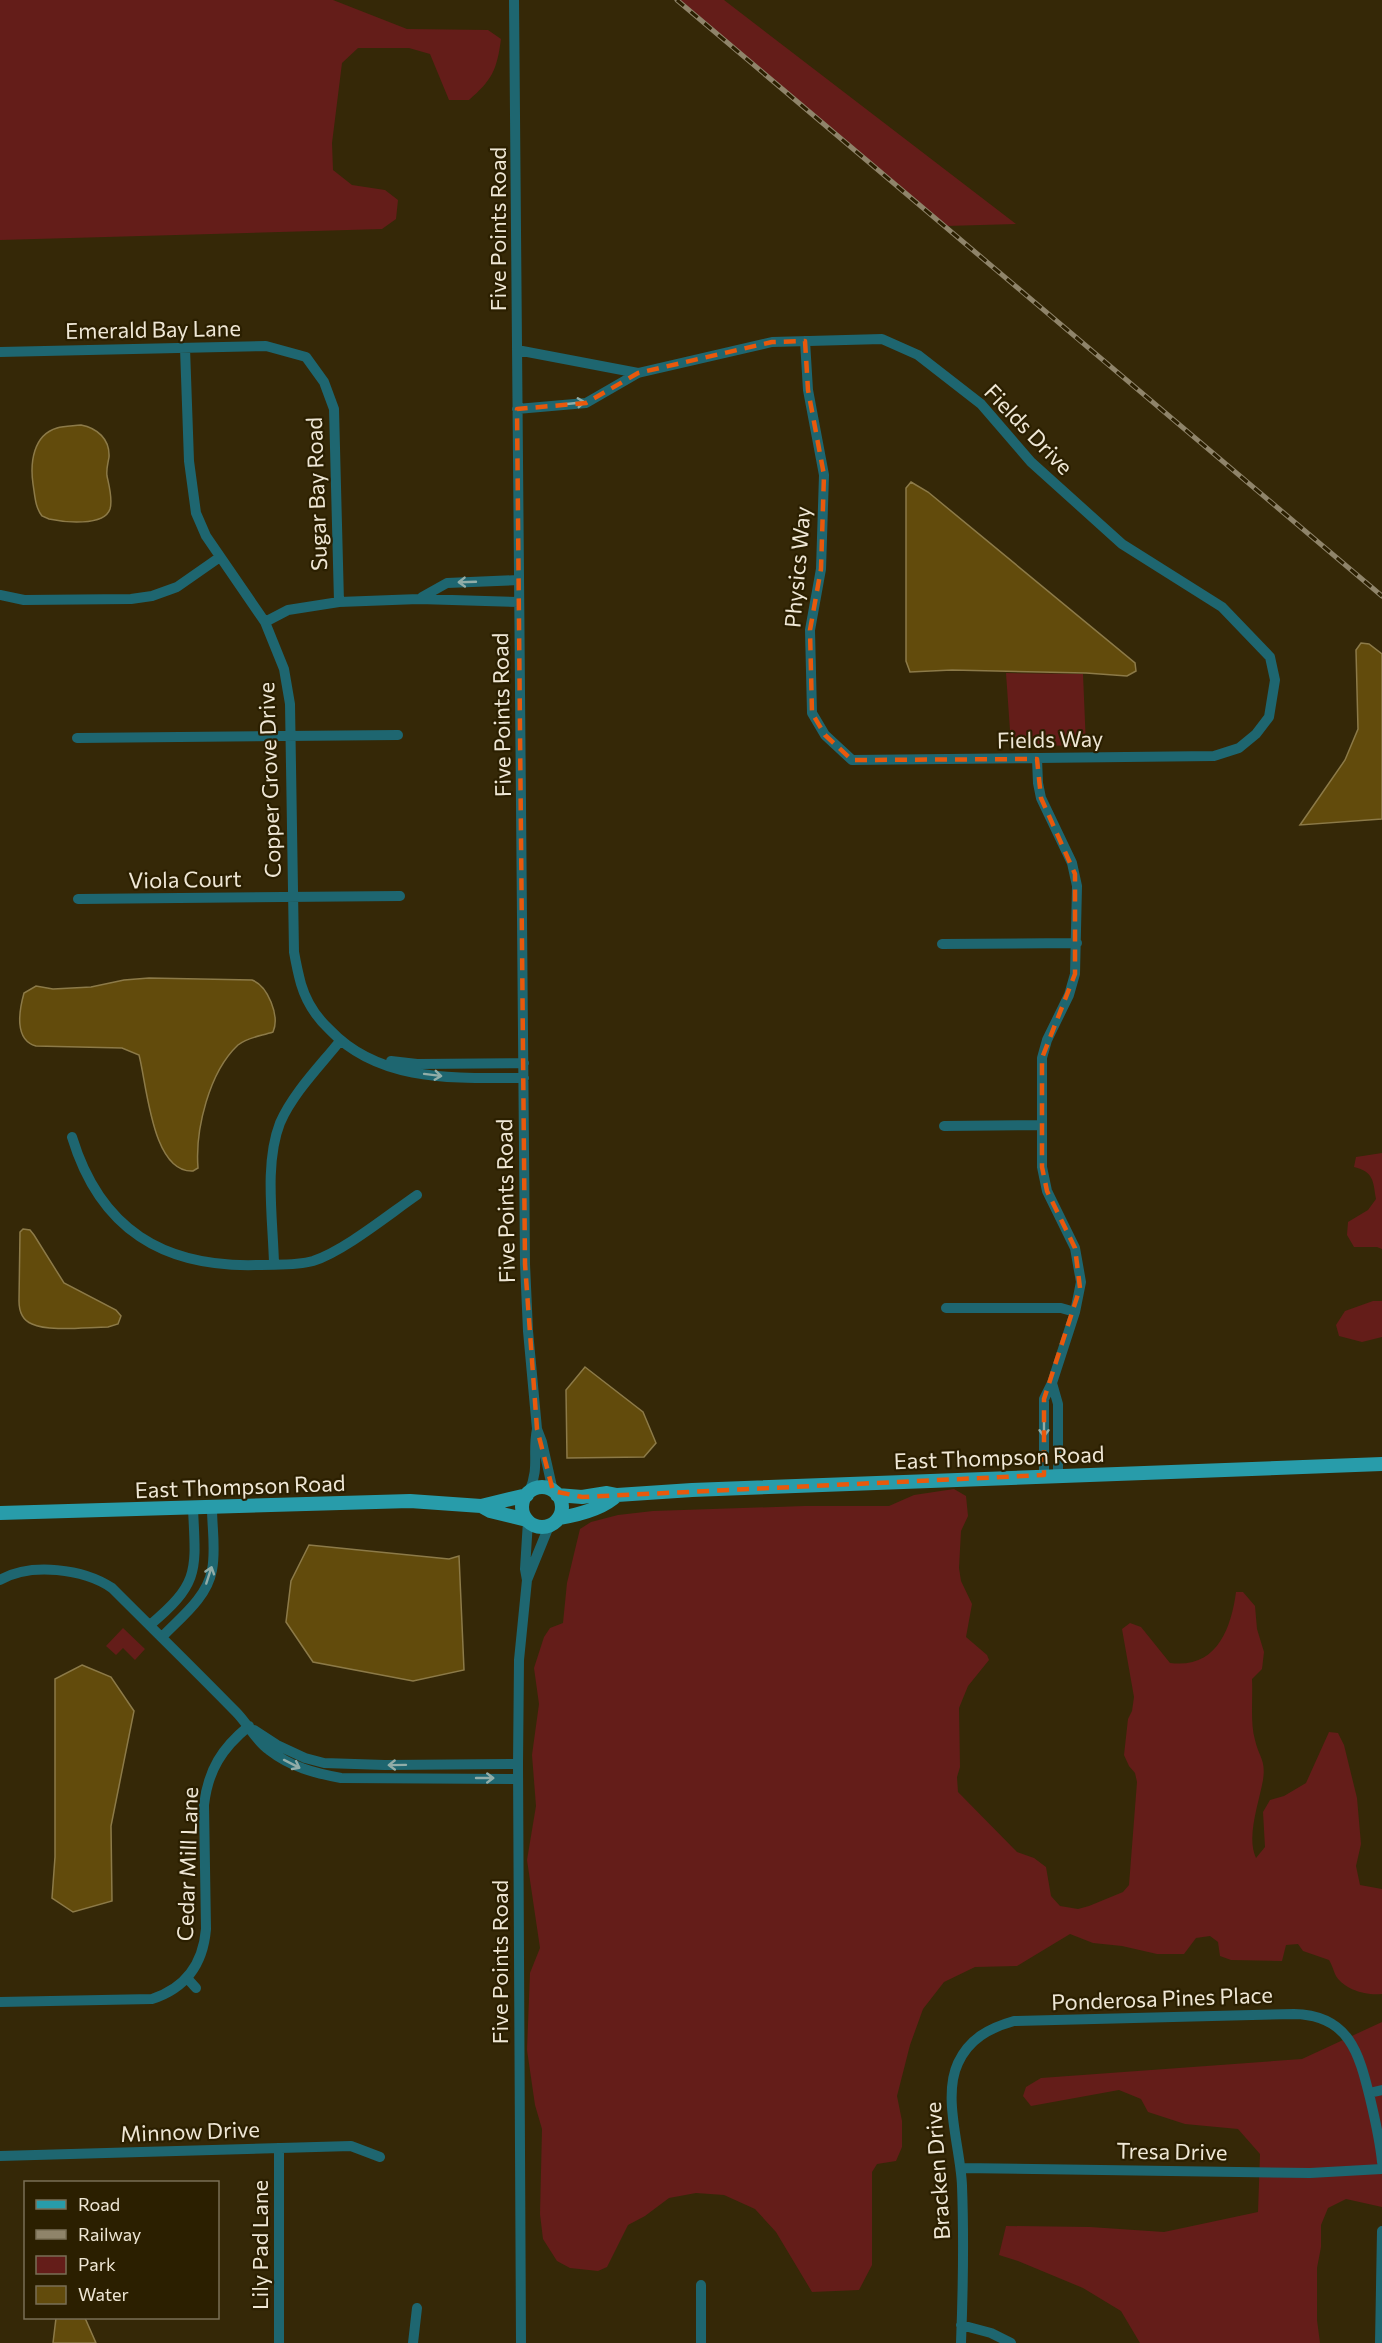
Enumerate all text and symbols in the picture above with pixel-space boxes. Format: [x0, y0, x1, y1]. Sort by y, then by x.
street label: Five Points Road [484, 147, 511, 311]
street label: Emerald Bay Lane [65, 314, 241, 344]
street label: Fields Drive [979, 378, 1079, 480]
one-way arrow [565, 397, 585, 408]
street label: Sugar Bay Road [300, 417, 332, 571]
street label: Physics Way [778, 505, 816, 629]
one-way arrow [457, 577, 477, 588]
street label: Five Points Road [486, 633, 516, 797]
street label: Copper Grove Drive [252, 682, 286, 878]
street label: Fields Way [997, 725, 1103, 753]
street label: Viola Court [128, 865, 242, 893]
one-way arrow [423, 1070, 442, 1081]
street label: Five Points Road [490, 1119, 520, 1283]
one-way arrow [1038, 1418, 1050, 1438]
street label: East Thompson Road [893, 1440, 1105, 1474]
street label: East Thompson Road [134, 1469, 346, 1503]
one-way arrow [204, 1566, 215, 1585]
one-way arrow [283, 1758, 300, 1770]
one-way arrow [387, 1759, 407, 1771]
one-way arrow [474, 1772, 494, 1784]
street label: Cedar Mill Lane [171, 1786, 203, 1942]
street label: Five Points Road [486, 1880, 513, 2044]
street label: Ponderosa Pines Place [1051, 1981, 1273, 2015]
street label: Bracken Drive [919, 2101, 955, 2241]
street label: Minnow Drive [120, 2115, 260, 2147]
street label: Tresa Drive [1116, 2137, 1228, 2165]
street label: Lily Pad Lane [246, 2180, 273, 2310]
legend [24, 2181, 219, 2319]
text: Road [78, 2193, 120, 2215]
text: Railway [78, 2223, 141, 2245]
text: Park [78, 2253, 116, 2275]
text: Water [78, 2283, 129, 2305]

